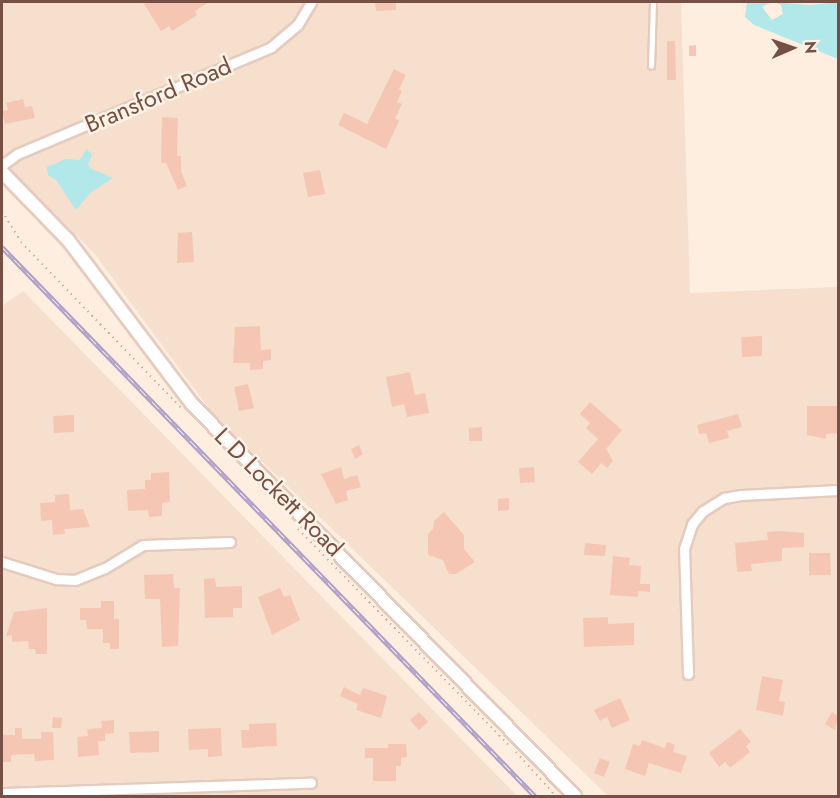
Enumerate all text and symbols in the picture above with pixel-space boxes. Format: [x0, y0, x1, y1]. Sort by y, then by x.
north arrow [762, 18, 822, 78]
text: N [799, 41, 822, 54]
street label: Bransford Road [80, 51, 236, 139]
street label: L D Lockett Road [209, 422, 349, 562]

